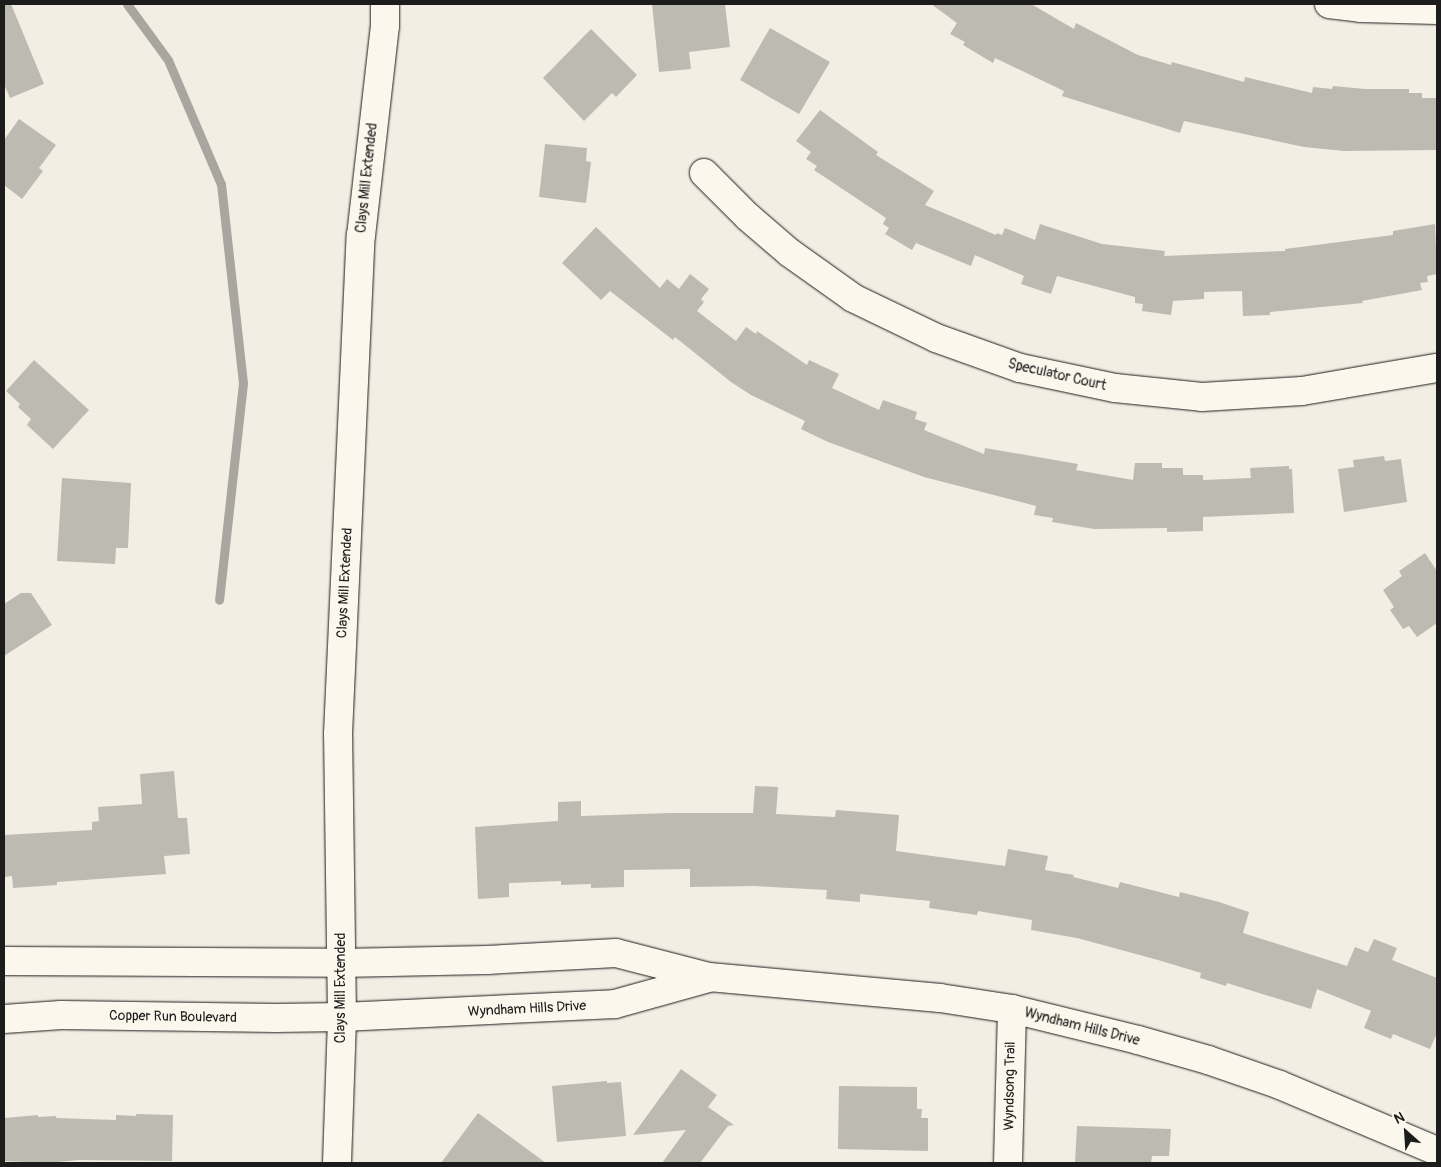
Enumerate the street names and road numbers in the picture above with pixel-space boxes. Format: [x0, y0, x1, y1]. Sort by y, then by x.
street label: Clays Mill Extended [353, 122, 381, 234]
street label: Speculator Court [1006, 356, 1108, 394]
street label: Clays Mill Extended [334, 527, 356, 639]
street label: Clays Mill Extended [333, 933, 349, 1043]
street label: Wyndham Hills Drive [467, 998, 587, 1020]
street label: Wyndham Hills Drive [1022, 1005, 1142, 1049]
street label: Copper Run Boulevard [109, 1007, 237, 1027]
street label: Wyndsong Trail [1001, 1041, 1019, 1131]

